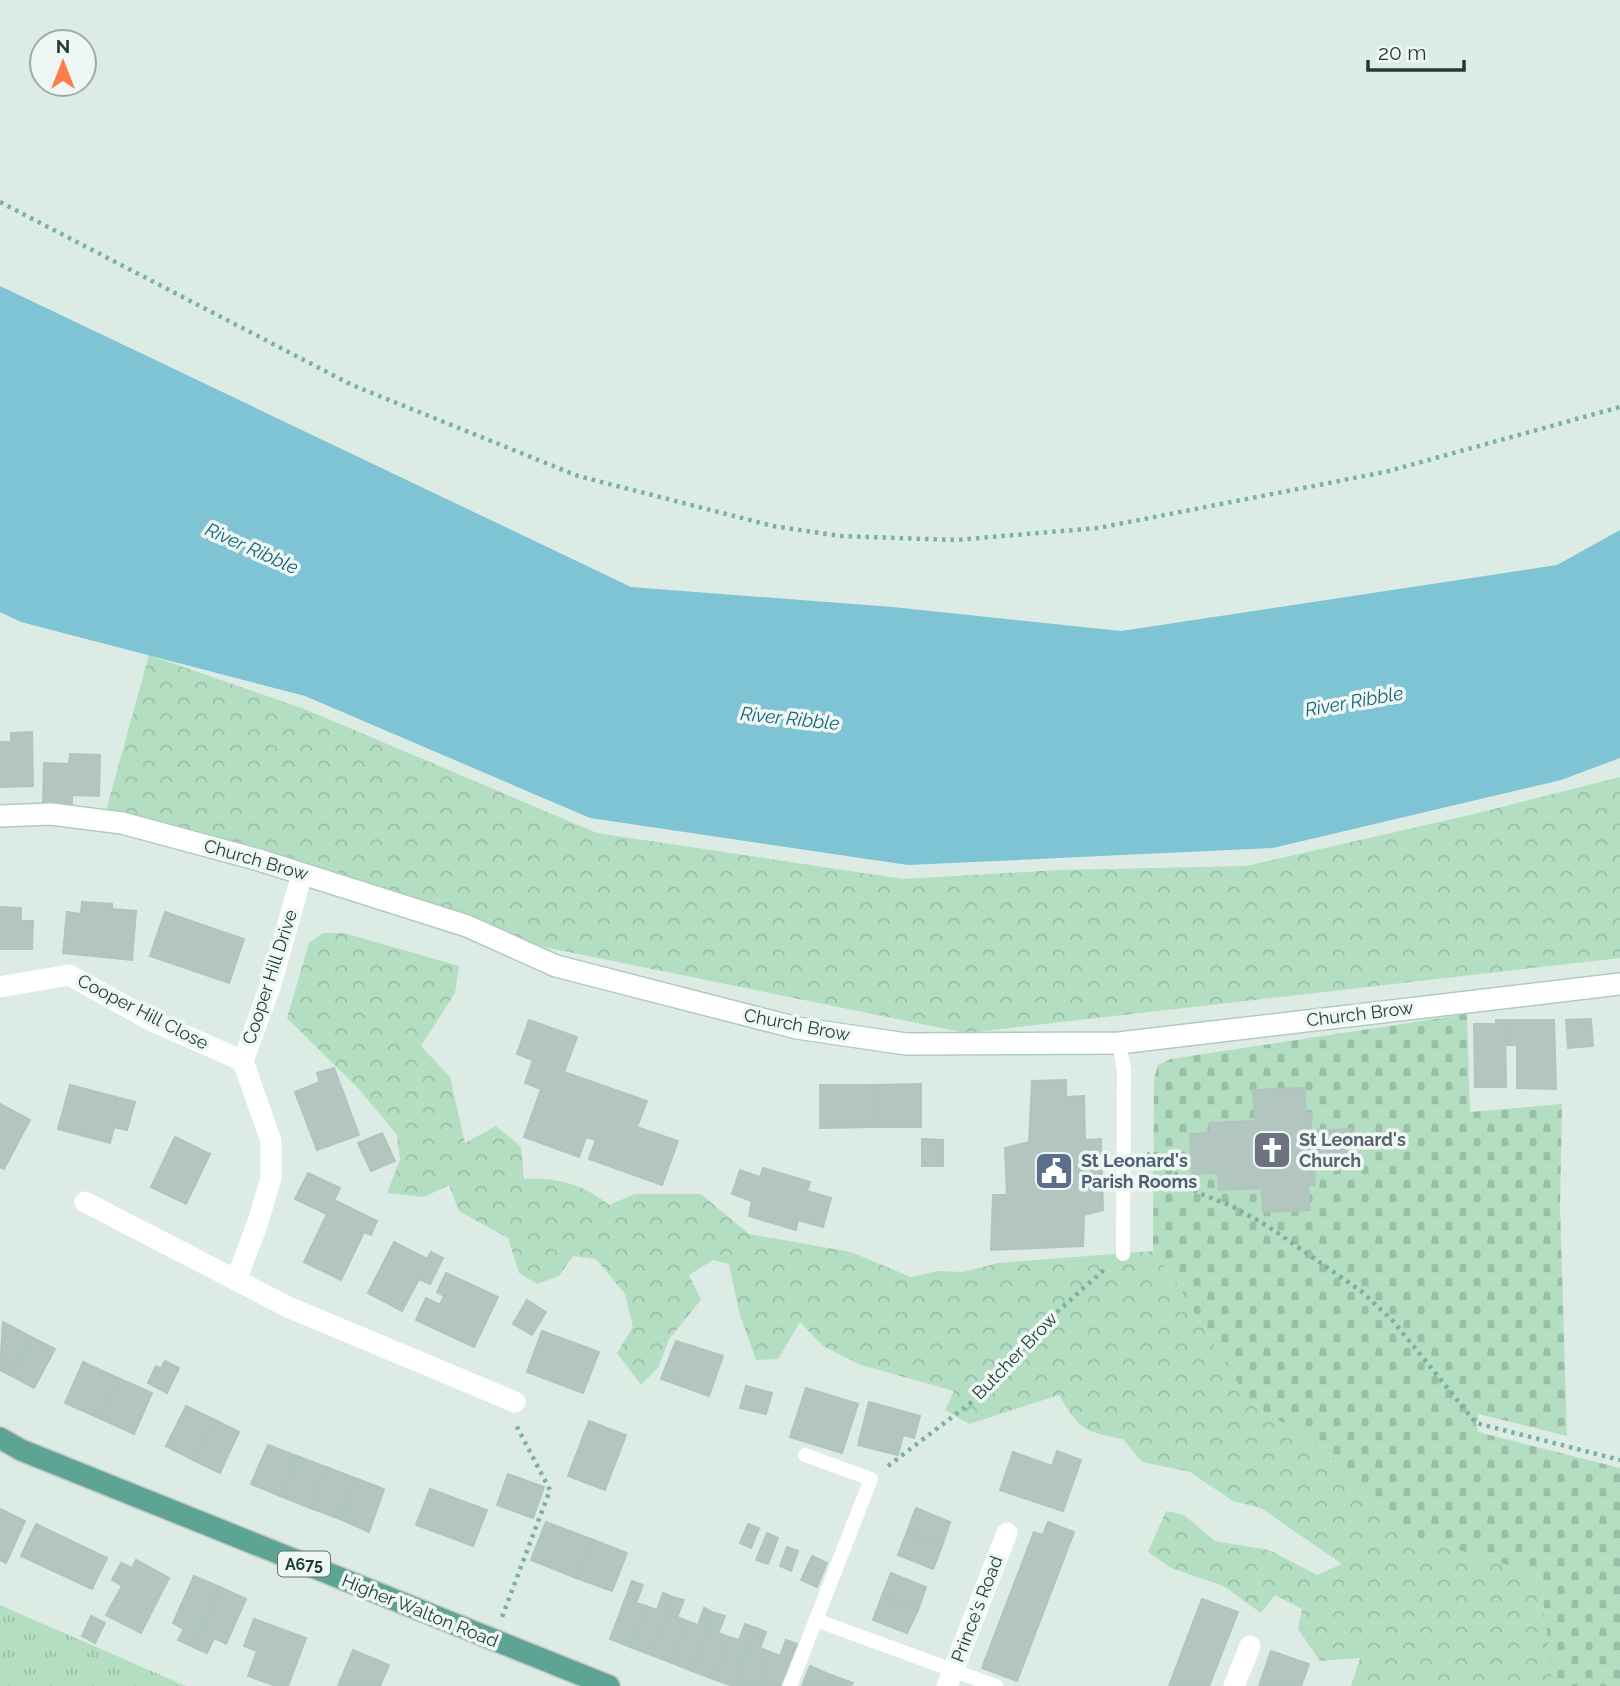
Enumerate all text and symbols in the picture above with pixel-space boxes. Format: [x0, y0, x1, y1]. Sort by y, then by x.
north arrow [28, 28, 98, 98]
scale bar [1368, 28, 1464, 72]
text: N [56, 35, 70, 57]
text: 20 m [1378, 40, 1426, 65]
water label: River Ribble [202, 518, 302, 578]
water label: River Ribble [1303, 682, 1405, 720]
water label: River Ribble [739, 702, 841, 734]
street label: Church Brow [202, 835, 311, 885]
street label: Cooper Hill Drive [238, 907, 301, 1047]
street label: Cooper Hill Close [74, 969, 213, 1054]
street label: Church Brow [1305, 996, 1415, 1030]
street label: Church Brow [742, 1004, 852, 1045]
church icon: St Leonard's Church [1251, 1129, 1293, 1171]
place label: St Leonard's Church [1299, 1129, 1406, 1171]
public building icon: St Leonard's Parish Rooms [1033, 1150, 1075, 1192]
place label: St Leonard's Parish Rooms [1081, 1150, 1197, 1192]
street label: Butcher Brow [968, 1307, 1062, 1404]
road number: A675 [278, 1552, 330, 1576]
street label: Prince's Road [947, 1553, 1006, 1665]
street label: Higher Walton Road [339, 1570, 501, 1651]

